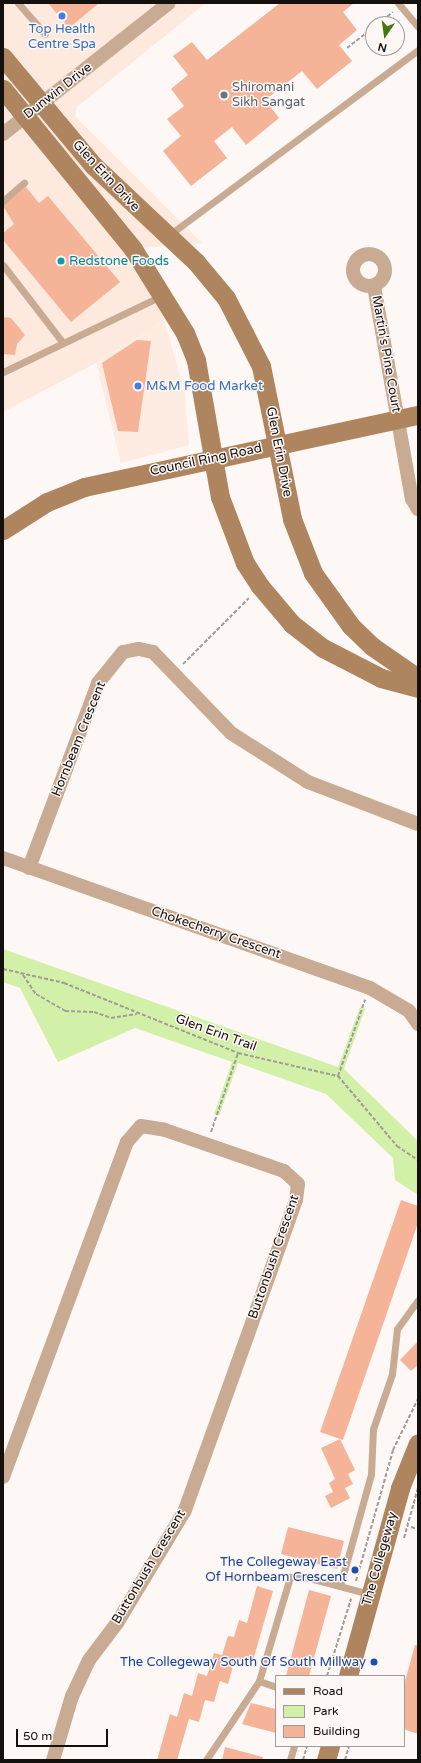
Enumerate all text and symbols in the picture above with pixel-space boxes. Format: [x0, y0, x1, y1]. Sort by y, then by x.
marker: Top Health Centre Spa [57, 11, 67, 21]
north arrow [365, 16, 405, 56]
place label: Top Health Centre Spa [28, 22, 96, 53]
text: N [377, 40, 388, 55]
street label: Dunwin Drive [21, 60, 95, 122]
place label: Shiromani Sikh Sangat [232, 80, 305, 111]
marker: Shiromani Sikh Sangat [219, 90, 229, 100]
street label: Glen Erin Drive [69, 137, 143, 215]
place label: Redstone Foods [69, 253, 169, 269]
marker: Redstone Foods [56, 256, 66, 266]
street label: Martin's Pine Court [368, 294, 404, 414]
place label: M&M Food Market [146, 378, 263, 394]
marker: M&M Food Market [133, 381, 143, 391]
street label: Glen Erin Drive [263, 406, 295, 498]
street label: Council Ring Road [149, 441, 263, 479]
street label: Hornbeam Crescent [49, 679, 109, 799]
street label: Chokecherry Crescent [149, 903, 283, 963]
street label: Glen Erin Trail [173, 1011, 259, 1055]
street label: Buttonbush Crescent [245, 1193, 303, 1321]
street label: Buttonbush Crescent [109, 1507, 189, 1627]
street label: The Collegeway [359, 1510, 401, 1608]
place label: The Collegeway East Of Hornbeam Crescent [205, 1555, 347, 1586]
marker: The Collegeway East Of Hornbeam Crescent [350, 1565, 360, 1575]
place label: The Collegeway South Of South Millway [120, 1654, 366, 1670]
marker: The Collegeway South Of South Millway [369, 1657, 379, 1667]
legend [275, 1675, 405, 1747]
text: Road [313, 1684, 343, 1698]
text: Park [313, 1704, 339, 1718]
scale bar [18, 1721, 110, 1747]
text: Building [313, 1724, 360, 1738]
text: 50 m [23, 1729, 52, 1743]

